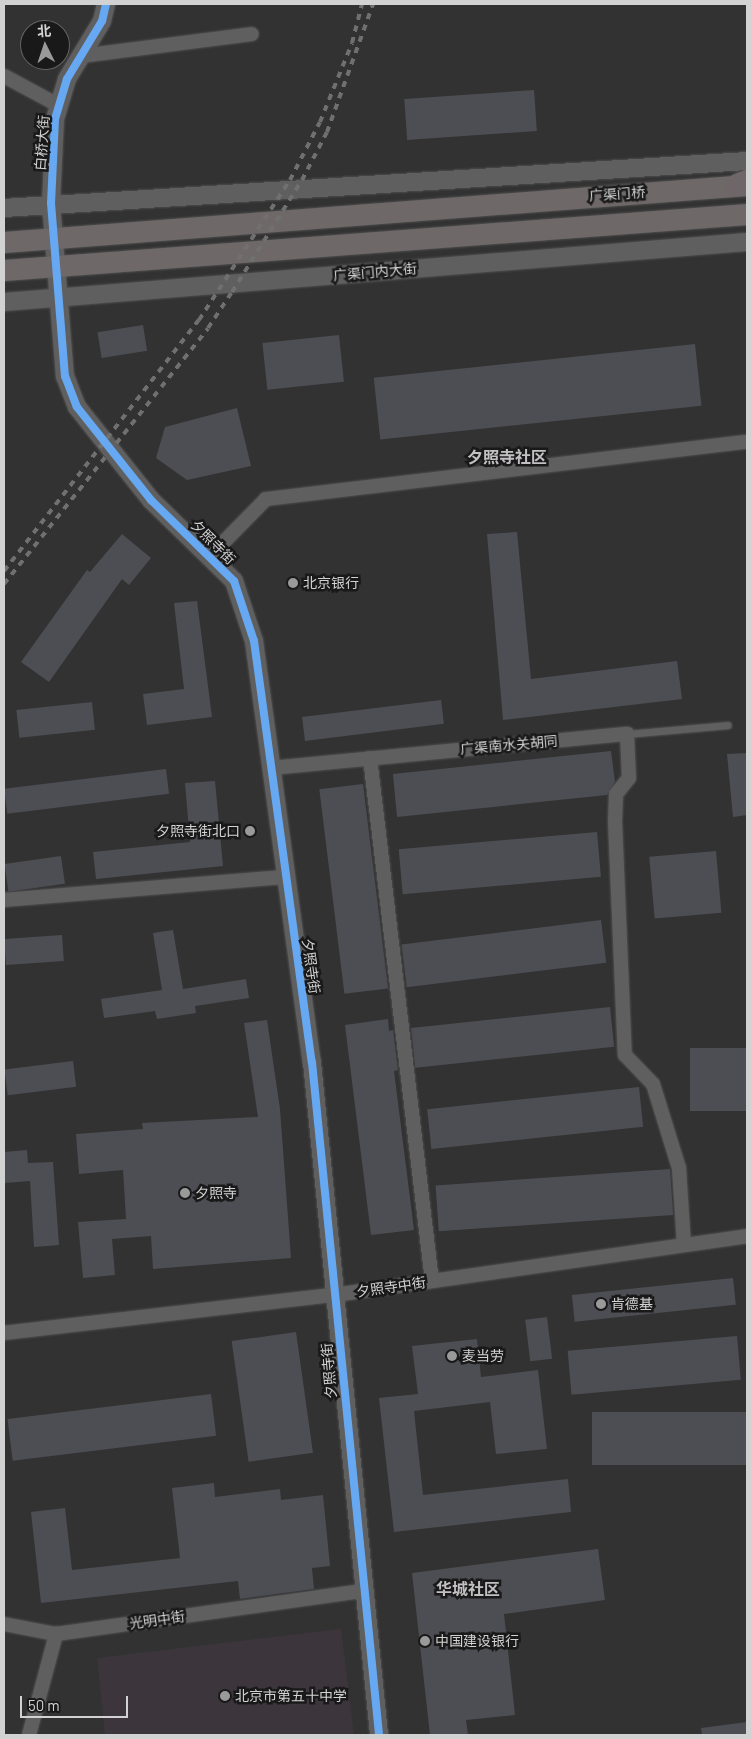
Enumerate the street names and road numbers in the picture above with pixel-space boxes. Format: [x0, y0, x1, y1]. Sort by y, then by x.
street label: 白桥大街 [32, 114, 52, 172]
street label: 广渠门桥 [588, 184, 646, 204]
street label: 广渠门内大街 [332, 260, 418, 284]
street label: 夕照寺街 [187, 516, 239, 568]
street label: 广渠南水关胡同 [459, 732, 559, 758]
street label: 夕照寺街 [299, 937, 323, 995]
street label: 夕照寺中街 [355, 1274, 427, 1300]
street label: 夕照寺街 [318, 1342, 340, 1400]
street label: 光明中街 [128, 1608, 186, 1632]

